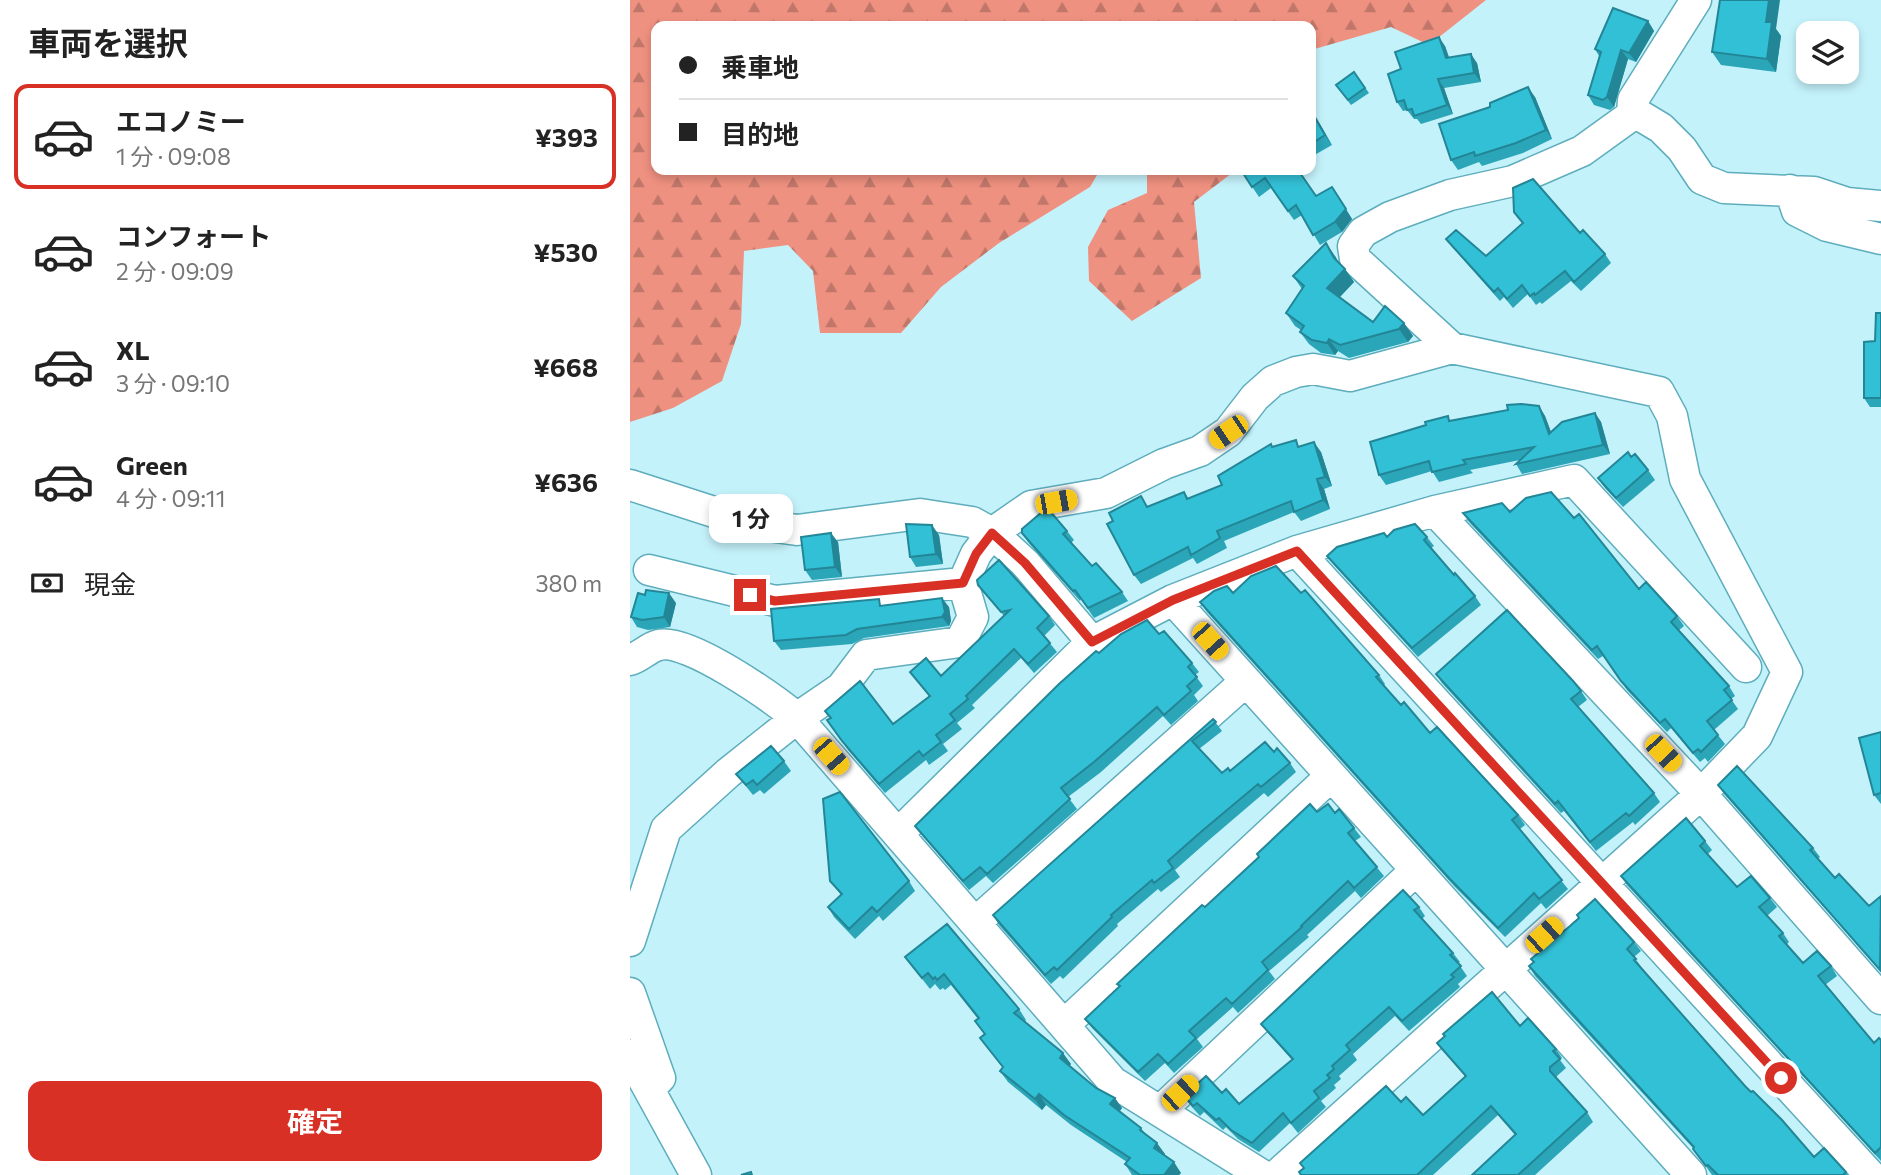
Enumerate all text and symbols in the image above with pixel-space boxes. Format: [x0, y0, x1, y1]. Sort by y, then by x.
map controls [1796, 21, 1859, 84]
button: layers [1796, 21, 1859, 84]
text: 車両を選択 [28, 22, 188, 62]
text: 乗車地 [721, 51, 799, 82]
icon: car [32, 105, 95, 168]
text: エコノミー [116, 105, 246, 136]
text: 目的地 [721, 118, 799, 149]
text: ¥393 [535, 121, 598, 152]
text: 1 分 · 09:08 [116, 142, 231, 170]
icon: car [32, 220, 95, 283]
text: コンフォート [116, 220, 271, 251]
text: ¥530 [534, 236, 598, 267]
text: 2 分 · 09:09 [116, 257, 234, 285]
text: XL [116, 334, 150, 365]
icon: car [32, 335, 95, 398]
text: ¥668 [533, 351, 598, 382]
text: 3 分 · 09:10 [116, 369, 230, 397]
car [1205, 412, 1252, 452]
text: Green [116, 449, 188, 480]
icon: car [32, 450, 95, 513]
text: ¥636 [534, 466, 598, 497]
text: 4 分 · 09:11 [116, 484, 226, 512]
car [1034, 488, 1079, 516]
callout: 1 分 [708, 494, 792, 542]
text: 1 分 [732, 504, 770, 532]
icon: cash [28, 564, 66, 602]
text: 現金 [84, 568, 136, 599]
text: 380 m [535, 569, 602, 597]
route end [734, 579, 766, 611]
car [1189, 618, 1232, 664]
car [1641, 730, 1686, 776]
car [810, 733, 853, 779]
car [1522, 913, 1567, 957]
route start [1765, 1062, 1797, 1094]
car [1158, 1071, 1203, 1115]
button: 確定 [28, 1081, 602, 1161]

